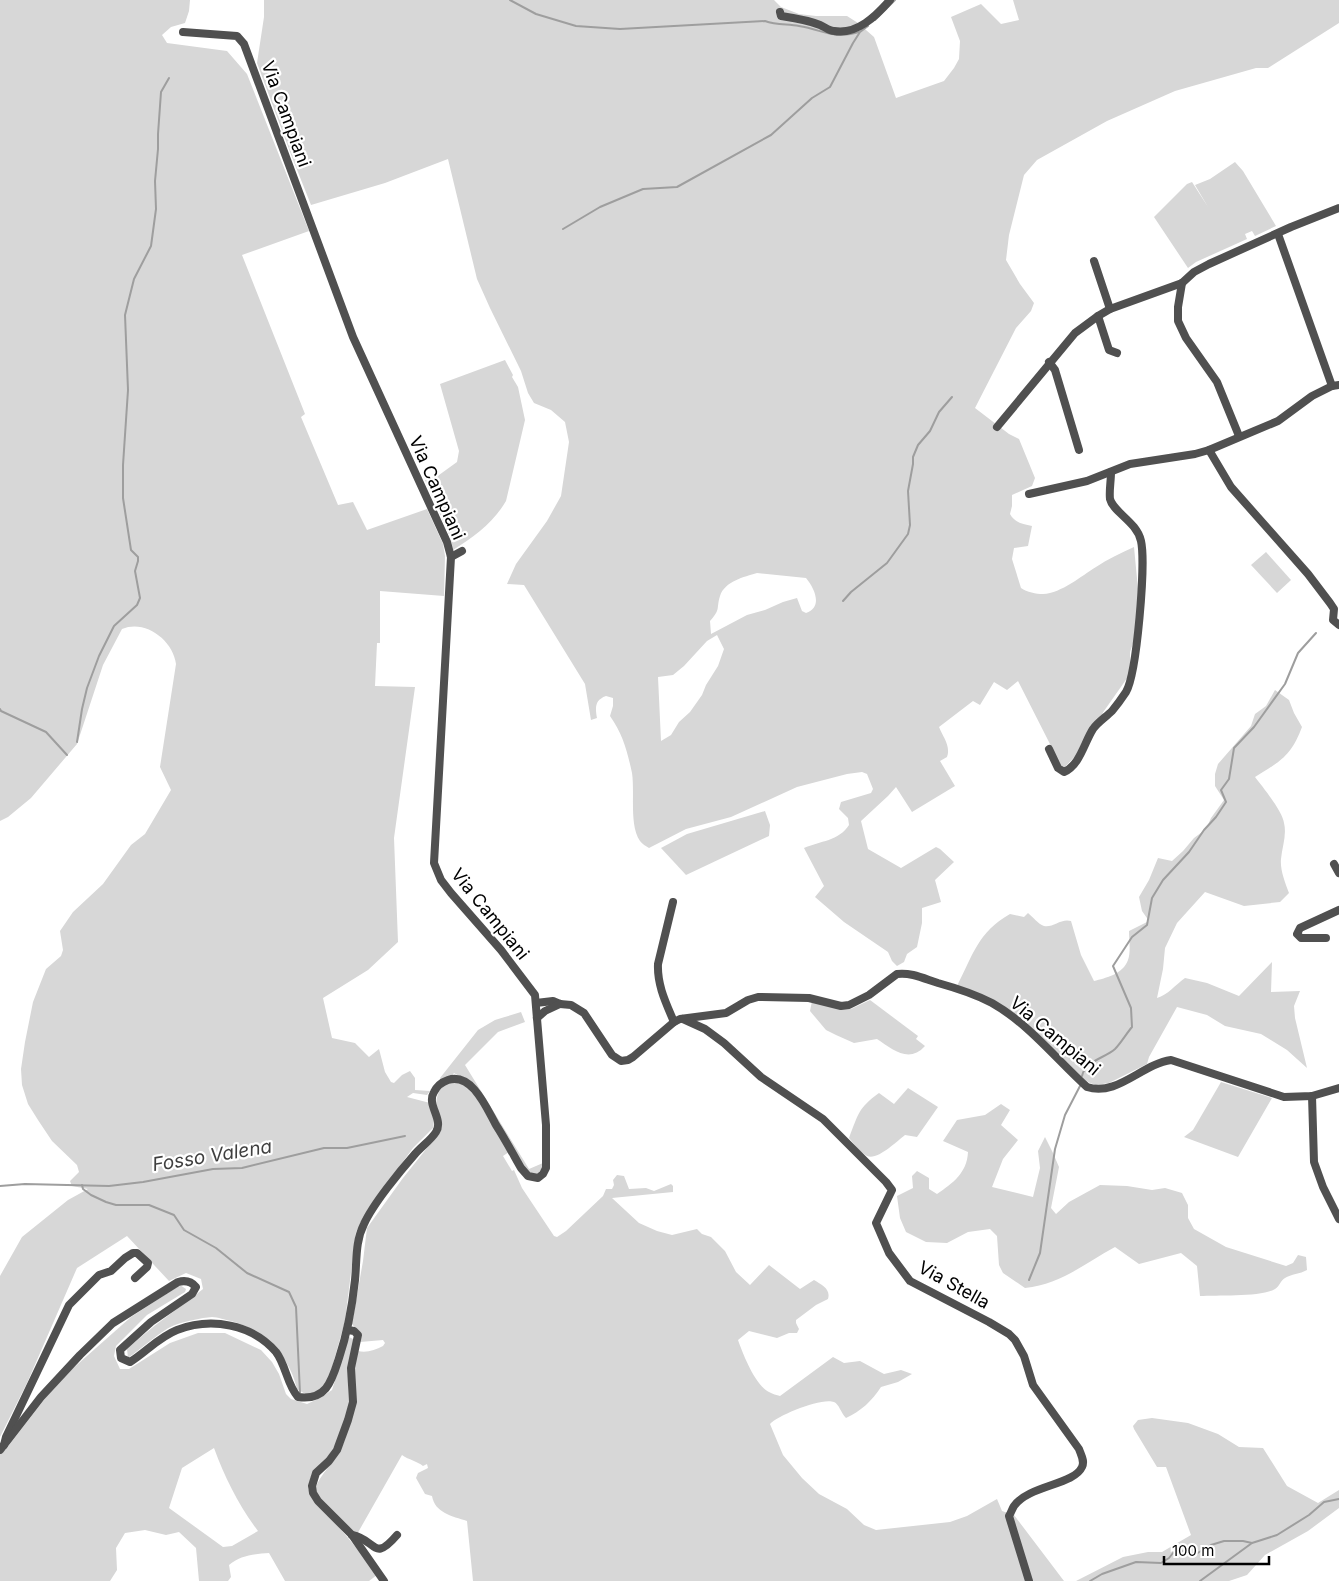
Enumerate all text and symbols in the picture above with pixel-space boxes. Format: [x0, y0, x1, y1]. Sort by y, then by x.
street label: Via Campiani [258, 58, 315, 170]
street label: Via Campiani [405, 433, 470, 543]
street label: Via Campiani [447, 864, 534, 964]
street label: Via Campiani [1006, 992, 1105, 1079]
water label: Fosso Valena [151, 1135, 274, 1176]
street label: Via Stella [915, 1256, 994, 1313]
scale bar [1164, 1534, 1269, 1566]
text: 100 m [1172, 1541, 1214, 1560]

